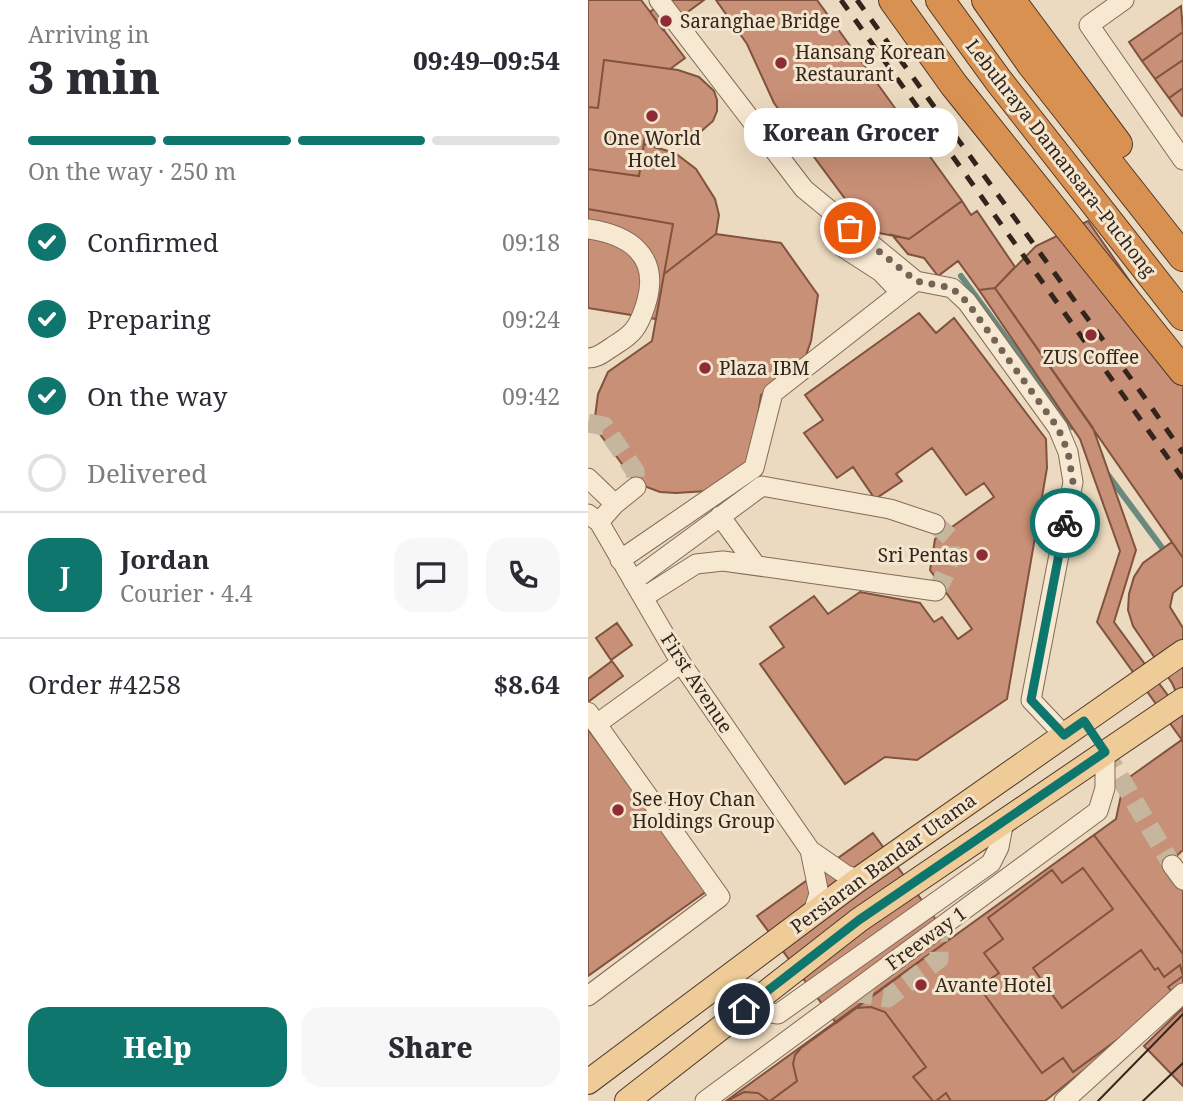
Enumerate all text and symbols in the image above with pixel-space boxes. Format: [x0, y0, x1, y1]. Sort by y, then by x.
place label: Saranghae Bridge [680, 8, 840, 34]
marker: Saranghae Bridge [658, 13, 674, 29]
text: Arriving in [28, 18, 149, 50]
street label: Lebuhraya Damansara–Puchong [960, 34, 1162, 282]
place label: Hansang Korean Restaurant [795, 39, 946, 87]
text: 09:49–09:54 [413, 42, 560, 78]
text: 3 min [28, 45, 160, 107]
marker: Hansang Korean Restaurant [773, 55, 789, 71]
marker: One World Hotel [644, 108, 660, 124]
callout: Korean Grocer [743, 109, 957, 158]
text: Korean Grocer [763, 116, 939, 148]
place label: One World Hotel [603, 125, 701, 173]
text: On the way · 250 m [28, 155, 236, 187]
pin [820, 198, 880, 258]
icon: bag [831, 209, 869, 247]
icon: check [28, 223, 66, 261]
text: Confirmed [87, 224, 219, 260]
text: 09:18 [502, 226, 560, 258]
icon: check [28, 300, 66, 338]
text: Preparing [87, 301, 211, 337]
text: 09:24 [502, 303, 560, 335]
marker: ZUS Coffee [1083, 327, 1099, 343]
place label: ZUS Coffee [1043, 344, 1139, 370]
place label: Plaza IBM [719, 355, 810, 381]
marker: Plaza IBM [697, 360, 713, 376]
icon: check [28, 377, 66, 415]
text: On the way [87, 378, 227, 414]
text: 09:42 [502, 380, 560, 412]
text: Delivered [87, 455, 207, 491]
courier [1030, 488, 1100, 558]
icon: bike [1046, 504, 1084, 542]
button: chat [394, 538, 468, 612]
button: phone [486, 538, 560, 612]
text: Jordan [120, 541, 210, 577]
place label: Sri Pentas [878, 542, 968, 568]
marker: Sri Pentas [974, 547, 990, 563]
text: J [60, 557, 70, 593]
text: Courier · 4.4 [120, 577, 253, 609]
street label: First Avenue [655, 628, 739, 738]
text: Order #4258 [28, 666, 181, 702]
text: $8.64 [494, 666, 560, 702]
place label: See Hoy Chan Holdings Group [632, 786, 775, 834]
street label: Persiaran Bandar Utama [785, 787, 981, 939]
marker: See Hoy Chan Holdings Group [610, 802, 626, 818]
street label: Freeway 1 [881, 900, 971, 976]
place label: Avante Hotel [935, 972, 1052, 998]
marker: Avante Hotel [913, 977, 929, 993]
pin [714, 979, 774, 1039]
icon: home [725, 990, 763, 1028]
button: Help [28, 1007, 287, 1087]
button: Share [301, 1007, 560, 1087]

